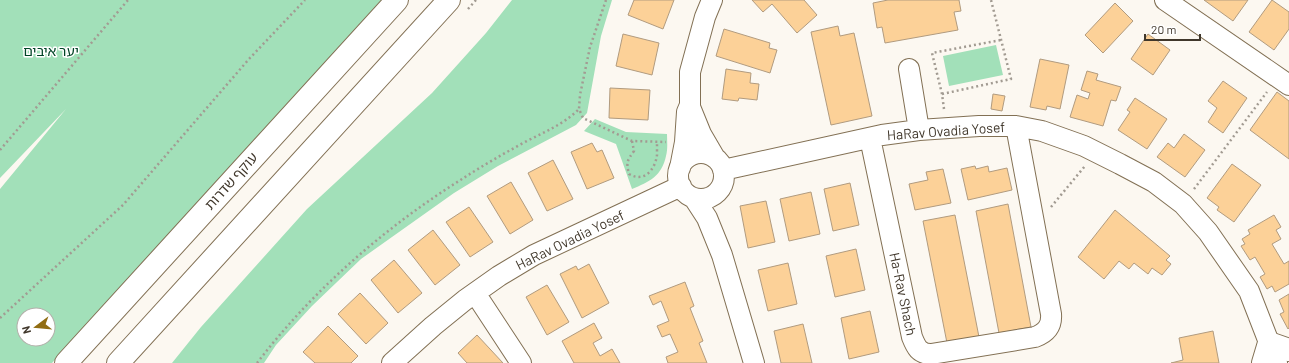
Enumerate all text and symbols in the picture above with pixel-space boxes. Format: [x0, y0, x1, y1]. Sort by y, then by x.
scale bar [1145, 16, 1200, 42]
text: 20 m [1151, 22, 1177, 36]
park label: יער איבים [23, 42, 79, 59]
street label: HaRav Ovadia Yosef [886, 118, 1006, 143]
street label: עוקף שדרות [200, 149, 261, 213]
street label: HaRav Ovadia Yosef [513, 206, 627, 273]
street label: Ha-Rav Shach [886, 251, 921, 337]
north arrow [16, 307, 56, 347]
text: N [19, 325, 33, 335]

